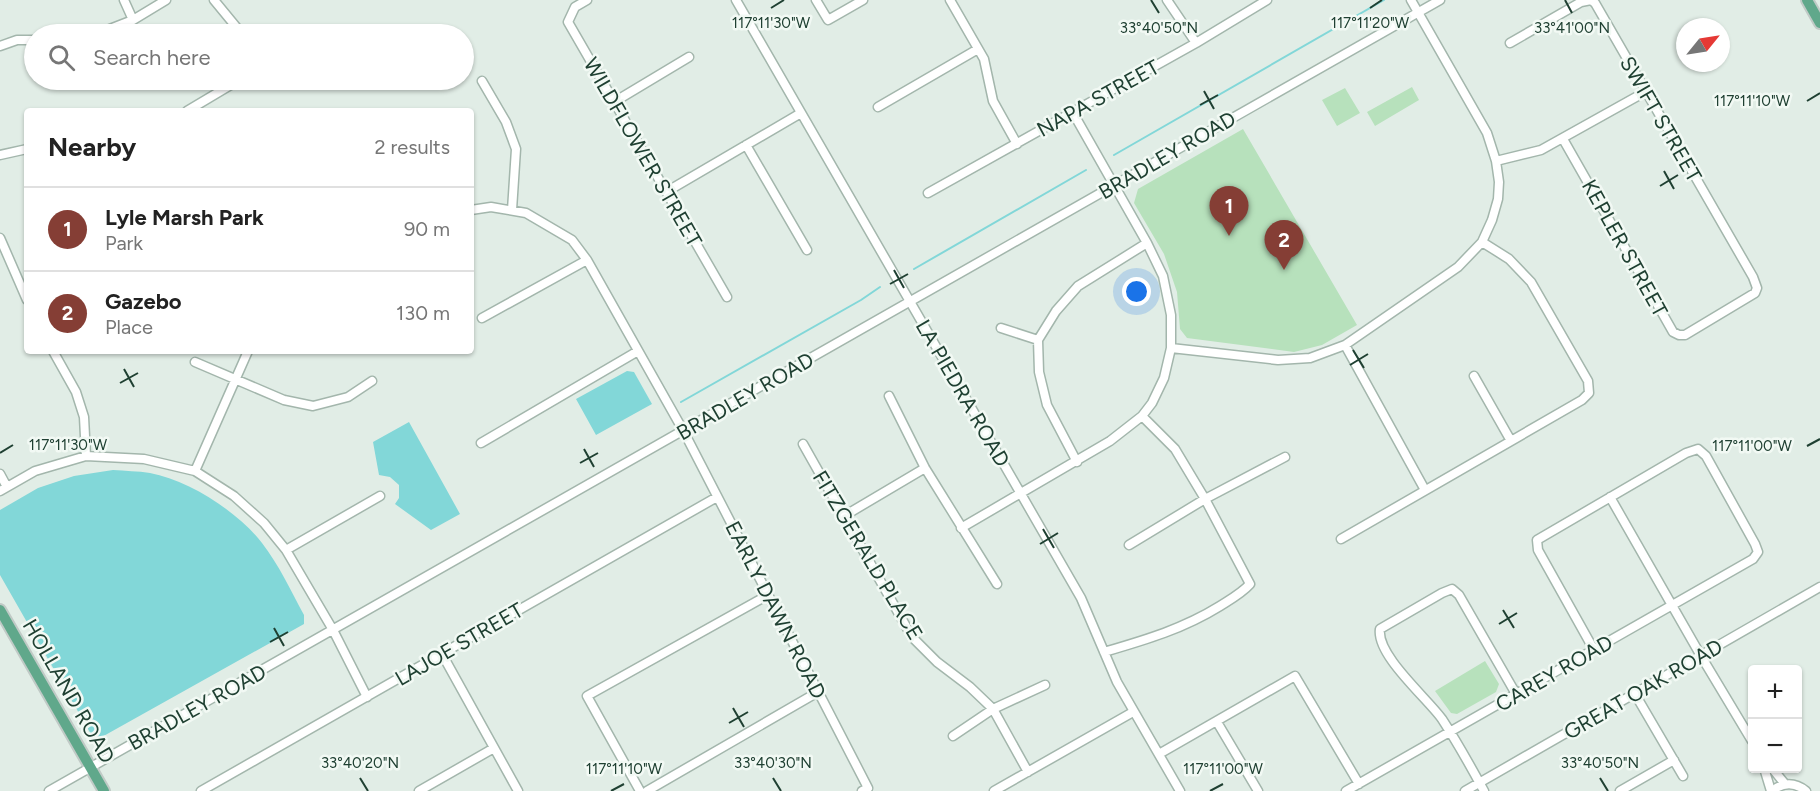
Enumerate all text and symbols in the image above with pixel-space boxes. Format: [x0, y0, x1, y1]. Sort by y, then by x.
text: 117°11'30"W [732, 14, 811, 32]
text: 117°11'20"W [1331, 14, 1410, 32]
north arrow [1676, 18, 1730, 72]
text: 33°40'50"N [1120, 19, 1198, 37]
text: 33°41'00"N [1534, 19, 1610, 37]
search box [24, 24, 474, 90]
icon: search [45, 41, 78, 74]
text: Search here [93, 44, 211, 71]
street label: SWIFT STREET [1615, 52, 1707, 187]
street label: WILDFLOWER STREET [579, 53, 708, 251]
street label: NAPA STREET [1032, 54, 1164, 142]
text: 117°11'10"W [1714, 92, 1791, 110]
street label: BRADLEY ROAD [1094, 106, 1240, 204]
text: Nearby [48, 131, 136, 163]
text: 2 results [374, 135, 450, 159]
street label: KEPLER STREET [1577, 175, 1673, 321]
pin: 1 [1210, 186, 1248, 236]
text: Lyle Marsh Park [105, 204, 264, 231]
text: 1 [63, 217, 72, 241]
text: 90 m [404, 217, 450, 241]
pin: 2 [1264, 220, 1304, 270]
text: Park [105, 231, 143, 255]
your location [1122, 277, 1151, 306]
text: Gazebo [105, 288, 182, 315]
text: 2 [62, 301, 73, 325]
text: 130 m [396, 301, 450, 325]
text: Place [105, 315, 153, 339]
street label: LA PIEDRA ROAD [911, 315, 1015, 471]
street label: BRADLEY ROAD [672, 347, 818, 445]
text: 117°11'30"W [29, 436, 108, 454]
text: 117°11'00"W [1712, 437, 1792, 455]
street label: FITZGERALD PLACE [808, 466, 928, 644]
street label: EARLY DAWN ROAD [720, 517, 832, 703]
street label: LAJOE STREET [390, 597, 528, 691]
street label: HOLLAND ROAD [18, 615, 120, 767]
street label: CAREY ROAD [1491, 629, 1617, 717]
street label: GREAT OAK ROAD [1559, 633, 1727, 745]
street label: BRADLEY ROAD [124, 659, 270, 755]
map controls [1748, 665, 1802, 773]
button: + [1748, 665, 1802, 719]
button: − [1748, 719, 1802, 773]
text: 33°40'20"N [321, 754, 399, 772]
text: 33°40'30"N [734, 754, 812, 772]
text: 33°40'50"N [1561, 754, 1639, 772]
text: 117°11'10"W [586, 760, 663, 778]
text: 117°11'00"W [1183, 760, 1263, 778]

